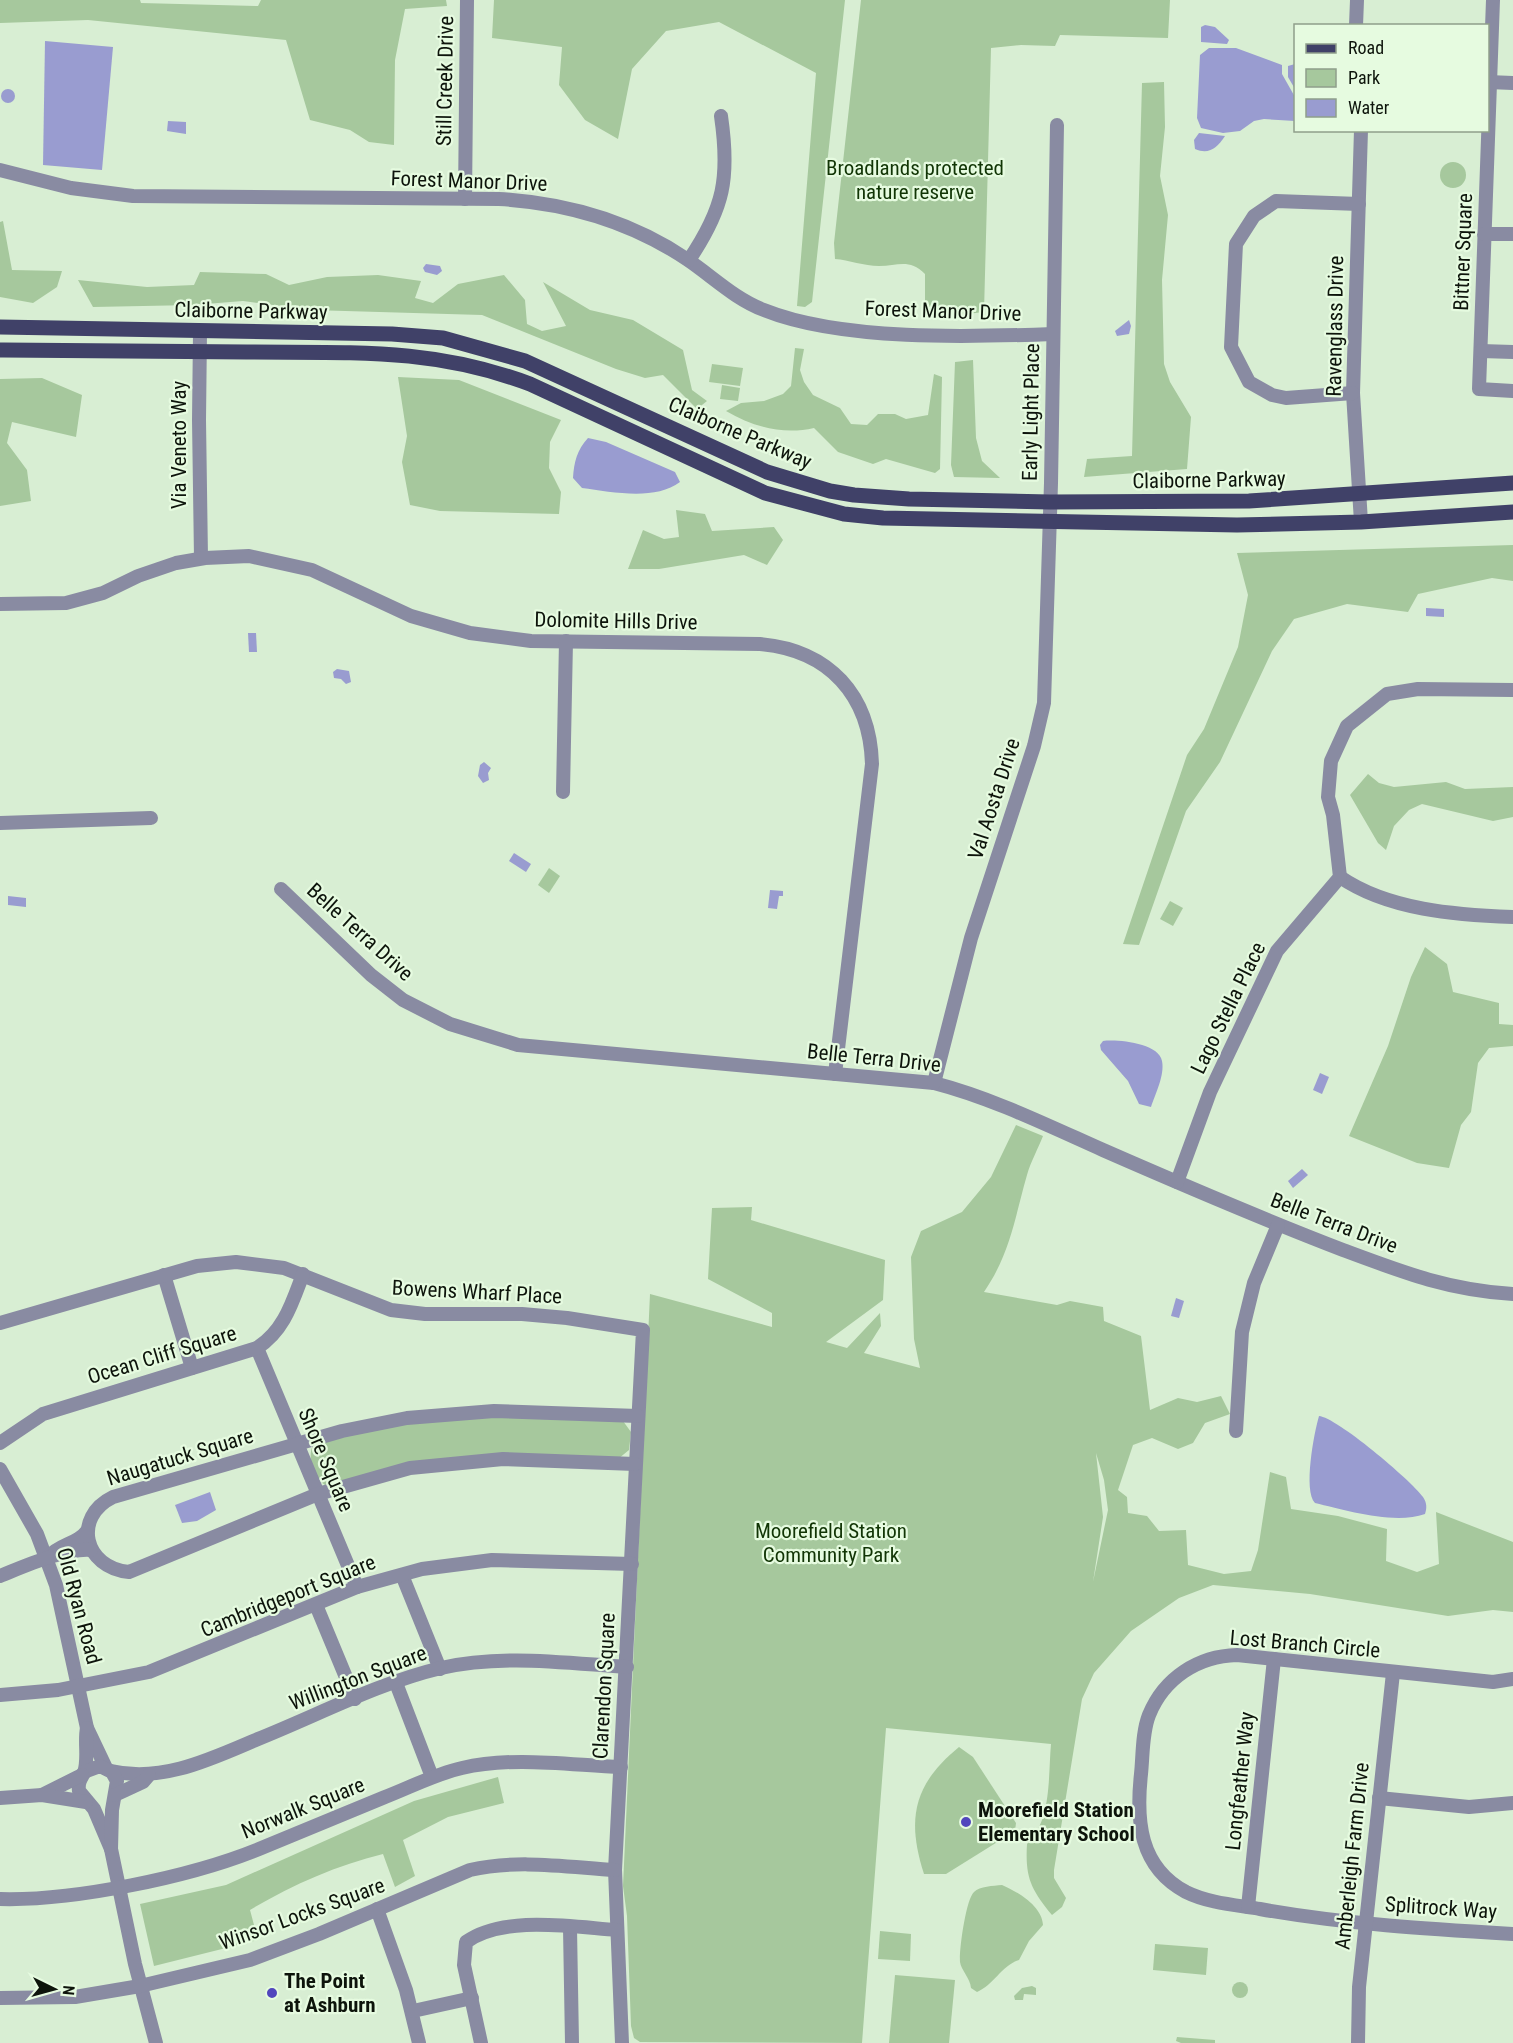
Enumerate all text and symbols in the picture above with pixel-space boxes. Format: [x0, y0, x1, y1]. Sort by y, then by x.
street label: Still Creek Drive [432, 15, 458, 146]
legend [1294, 24, 1489, 132]
text: Road [1348, 37, 1384, 58]
text: Park [1348, 67, 1380, 88]
text: Water [1348, 97, 1390, 118]
park label: Broadlands protected nature reserve [826, 156, 1004, 204]
street label: Forest Manor Drive [390, 166, 548, 196]
street label: Bittner Square [1449, 193, 1477, 311]
street label: Ravenglass Drive [1322, 255, 1348, 397]
street label: Forest Manor Drive [864, 296, 1022, 326]
street label: Claiborne Parkway [174, 298, 328, 324]
street label: Early Light Place [1018, 343, 1044, 481]
street label: Via Veneto Way [167, 381, 191, 509]
street label: Claiborne Parkway [665, 392, 816, 474]
street label: Claiborne Parkway [1132, 467, 1286, 493]
street label: Dolomite Hills Drive [534, 608, 698, 634]
street label: Val Aosta Drive [963, 735, 1025, 863]
street label: Belle Terra Drive [302, 878, 418, 986]
street label: Lago Stella Place [1186, 938, 1270, 1078]
street label: Belle Terra Drive [806, 1039, 942, 1077]
street label: Belle Terra Drive [1267, 1188, 1401, 1258]
street label: Bowens Wharf Place [391, 1276, 563, 1308]
street label: Ocean Cliff Square [85, 1321, 240, 1389]
street label: Shore Square [293, 1405, 359, 1515]
street label: Naugatuck Square [104, 1423, 256, 1491]
park label: Moorefield Station Community Park [755, 1519, 907, 1567]
street label: Old Ryan Road [52, 1545, 106, 1667]
street label: Cambridgeport Square [197, 1550, 379, 1642]
street label: Clarendon Square [588, 1612, 620, 1760]
street label: Lost Branch Circle [1229, 1625, 1381, 1663]
street label: Willington Square [286, 1641, 430, 1715]
street label: Longfeather Way [1221, 1710, 1259, 1851]
street label: Amberleigh Farm Drive [1330, 1761, 1374, 1951]
street label: Norwalk Square [238, 1772, 368, 1844]
place label: Moorefield Station Elementary School [978, 1798, 1135, 1846]
marker: Moorefield Station Elementary School [959, 1815, 973, 1829]
street label: Winsor Locks Square [216, 1873, 388, 1955]
street label: Splitrock Way [1384, 1892, 1498, 1924]
north arrow [24, 1959, 84, 2019]
place label: The Point at Ashburn [284, 1969, 376, 2017]
text: N [59, 1985, 78, 1996]
marker: The Point at Ashburn [265, 1986, 279, 2000]

